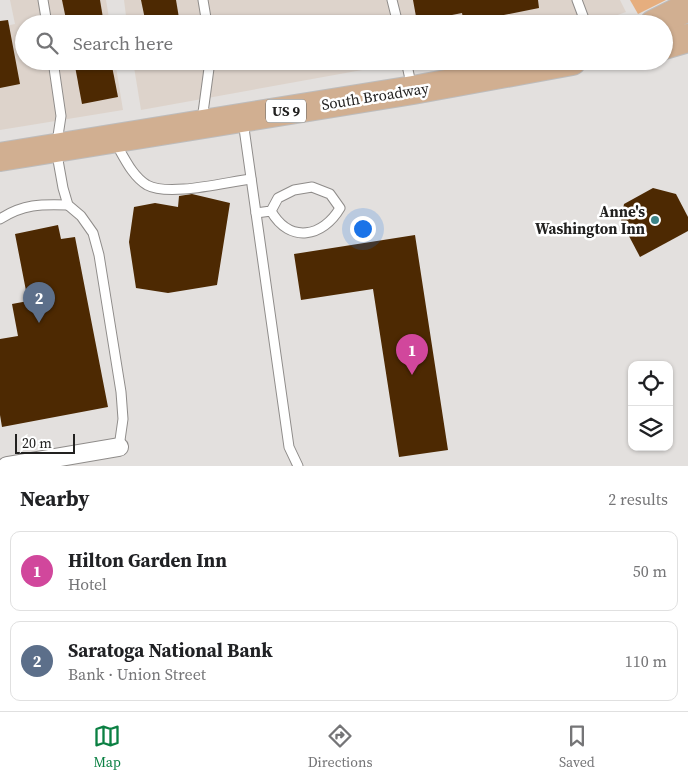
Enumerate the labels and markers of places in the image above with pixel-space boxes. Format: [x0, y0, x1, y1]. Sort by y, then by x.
place label: Anne's Washington Inn [535, 201, 645, 239]
marker: Anne's Washington Inn [649, 214, 661, 226]
pin: 2 [23, 282, 55, 323]
pin: 1 [396, 334, 428, 375]

